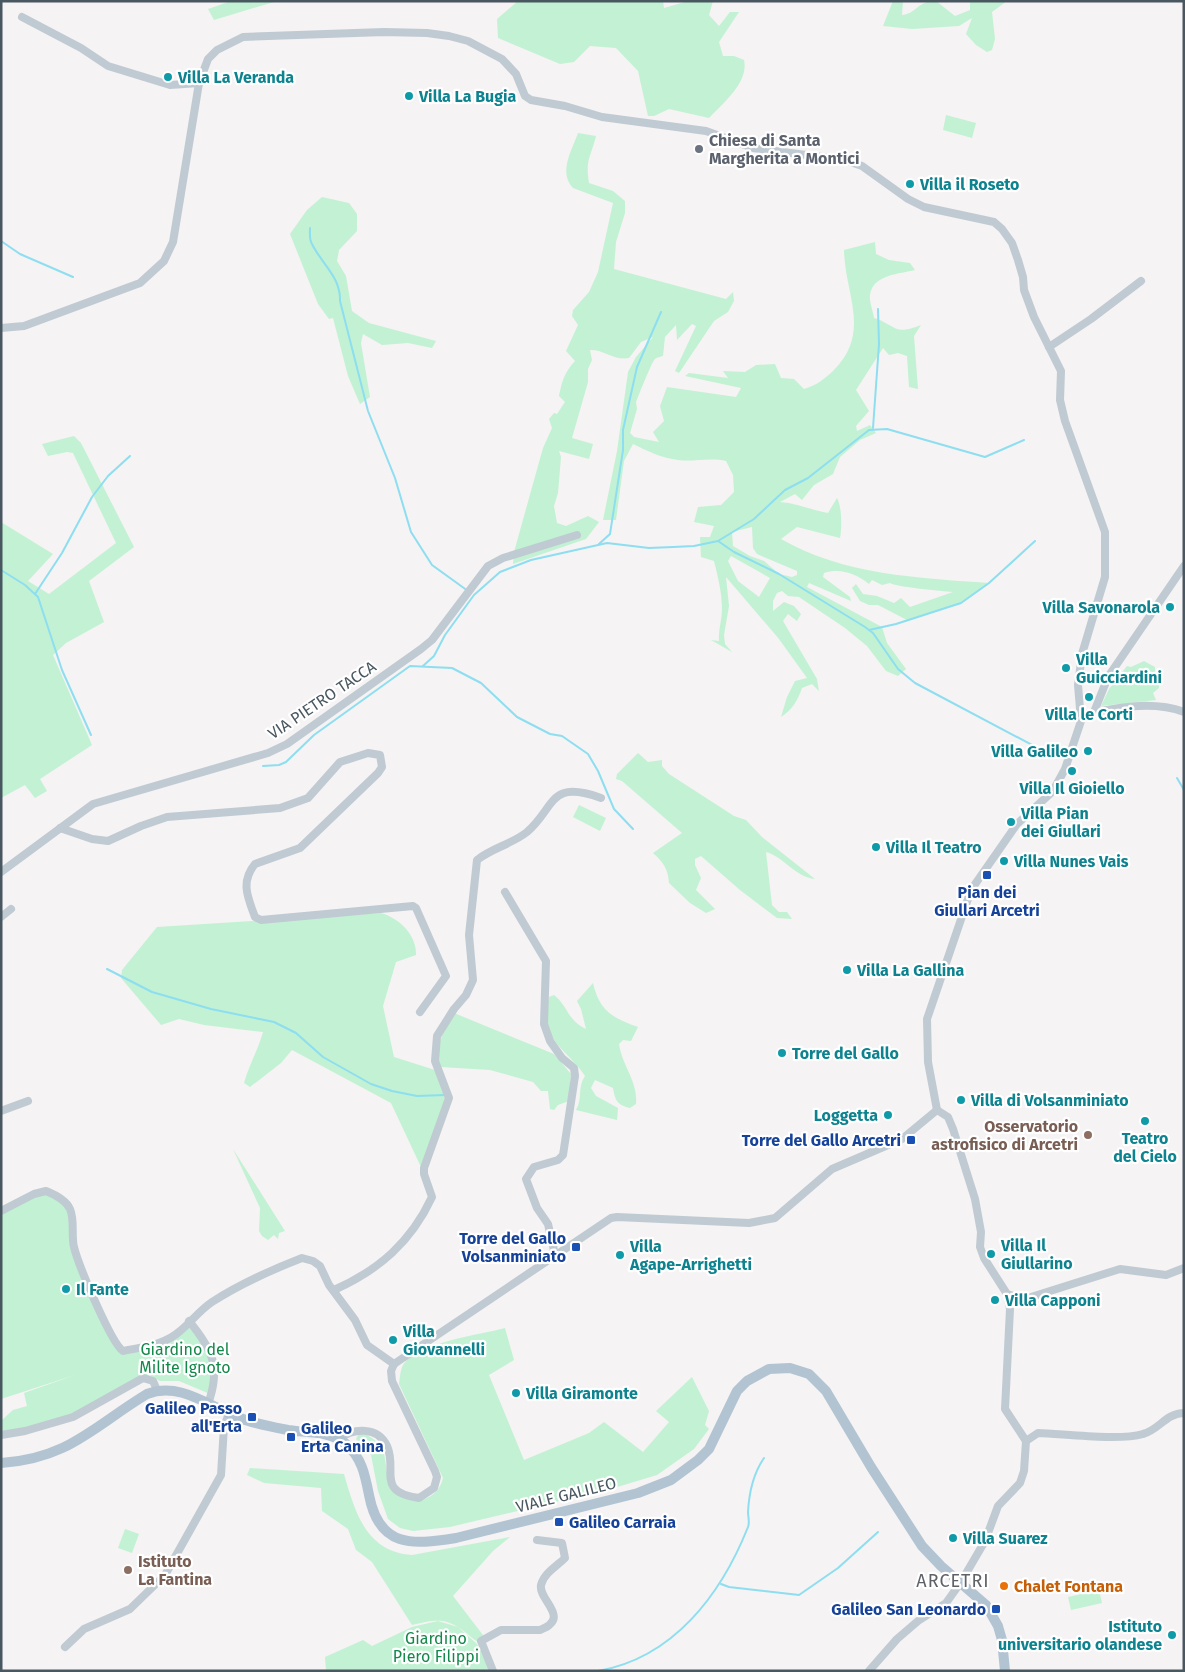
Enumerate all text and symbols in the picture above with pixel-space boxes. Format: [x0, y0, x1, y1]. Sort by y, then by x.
place label: Villa La Veranda [177, 68, 294, 87]
marker: Villa La Veranda [162, 71, 174, 83]
place label: Villa La Bugia [418, 87, 517, 106]
marker: Villa La Bugia [403, 90, 415, 102]
place label: Chiesa di Santa Margherita a Montici [709, 131, 860, 168]
marker: Chiesa di Santa Margherita a Montici [693, 143, 705, 155]
place label: Villa il Roseto [919, 175, 1019, 194]
marker: Villa il Roseto [904, 178, 916, 190]
place label: Villa Savonarola [1042, 598, 1160, 617]
marker: Villa Savonarola [1164, 601, 1176, 613]
place label: Villa Guicciardini [1075, 650, 1162, 687]
street label: VIA PIETRO TACCA [264, 656, 380, 743]
marker: Villa Guicciardini [1060, 662, 1072, 674]
marker: Villa le Corti [1083, 691, 1095, 703]
place label: Villa le Corti [1044, 705, 1133, 724]
place label: Villa Galileo [990, 742, 1078, 761]
marker: Villa Galileo [1082, 745, 1094, 757]
marker: Villa Il Gioiello [1066, 765, 1078, 777]
place label: Villa Il Gioiello [1018, 779, 1125, 798]
place label: Villa Pian dei Giullari [1020, 804, 1101, 841]
marker: Villa Pian dei Giullari [1005, 816, 1017, 828]
place label: Villa Il Teatro [885, 838, 982, 857]
marker: Villa Il Teatro [870, 841, 882, 853]
place label: Villa Nunes Vais [1013, 852, 1129, 871]
marker: Villa Nunes Vais [998, 855, 1010, 867]
marker: Pian dei Giullari Arcetri [981, 869, 993, 881]
place label: Pian dei Giullari Arcetri [934, 883, 1040, 920]
place label: Villa La Gallina [856, 961, 964, 980]
marker: Villa La Gallina [841, 964, 853, 976]
place label: Torre del Gallo [792, 1044, 899, 1063]
marker: Torre del Gallo [776, 1047, 788, 1059]
place label: Villa di Volsanminiato [970, 1091, 1129, 1110]
marker: Villa di Volsanminiato [955, 1094, 967, 1106]
place label: Loggetta [814, 1106, 878, 1125]
marker: Loggetta [882, 1109, 894, 1121]
marker: Teatro del Cielo [1139, 1115, 1151, 1127]
place label: Osservatorio astrofisico di Arcetri [931, 1117, 1078, 1154]
marker: Osservatorio astrofisico di Arcetri [1082, 1129, 1094, 1141]
place label: Teatro del Cielo [1113, 1129, 1177, 1166]
place label: Torre del Gallo Arcetri [742, 1131, 901, 1150]
marker: Torre del Gallo Arcetri [905, 1134, 917, 1146]
place label: Torre del Gallo Volsanminiato [459, 1229, 566, 1266]
place label: Villa Il Giullarino [1000, 1236, 1073, 1273]
place label: Villa Agape-Arrighetti [629, 1237, 752, 1274]
marker: Torre del Gallo Volsanminiato [570, 1241, 582, 1253]
marker: Villa Il Giullarino [985, 1248, 997, 1260]
marker: Villa Agape-Arrighetti [614, 1249, 626, 1261]
place label: Il Fante [76, 1280, 129, 1299]
marker: Il Fante [60, 1283, 72, 1295]
place label: Villa Capponi [1004, 1291, 1101, 1310]
marker: Villa Capponi [989, 1294, 1001, 1306]
place label: Villa Giovannelli [402, 1322, 485, 1359]
marker: Villa Giovannelli [387, 1334, 399, 1346]
park label: Giardino del Milite Ignoto [139, 1340, 231, 1377]
place label: Villa Giramonte [525, 1384, 638, 1403]
marker: Villa Giramonte [510, 1387, 522, 1399]
place label: Galileo Passo all'Erta [145, 1399, 242, 1436]
marker: Galileo Passo all'Erta [246, 1411, 258, 1423]
place label: Galileo Erta Canina [301, 1419, 384, 1456]
marker: Galileo Erta Canina [285, 1431, 297, 1443]
street label: VIALE GALILEO [514, 1473, 618, 1517]
place label: Galileo Carraia [569, 1513, 676, 1532]
marker: Galileo Carraia [553, 1516, 565, 1528]
place label: Villa Suarez [962, 1529, 1048, 1548]
marker: Villa Suarez [947, 1532, 959, 1544]
place label: Istituto La Fantina [138, 1552, 212, 1589]
marker: Istituto La Fantina [122, 1564, 134, 1576]
district label: ARCETRI [916, 1570, 990, 1592]
place label: Chalet Fontana [1014, 1577, 1123, 1596]
marker: Chalet Fontana [998, 1580, 1010, 1592]
place label: Galileo San Leonardo [831, 1600, 986, 1619]
marker: Galileo San Leonardo [990, 1603, 1002, 1615]
place label: Istituto universitario olandese [998, 1617, 1162, 1654]
park label: Giardino Piero Filippi [393, 1629, 479, 1666]
marker: Istituto universitario olandese [1166, 1629, 1178, 1641]

